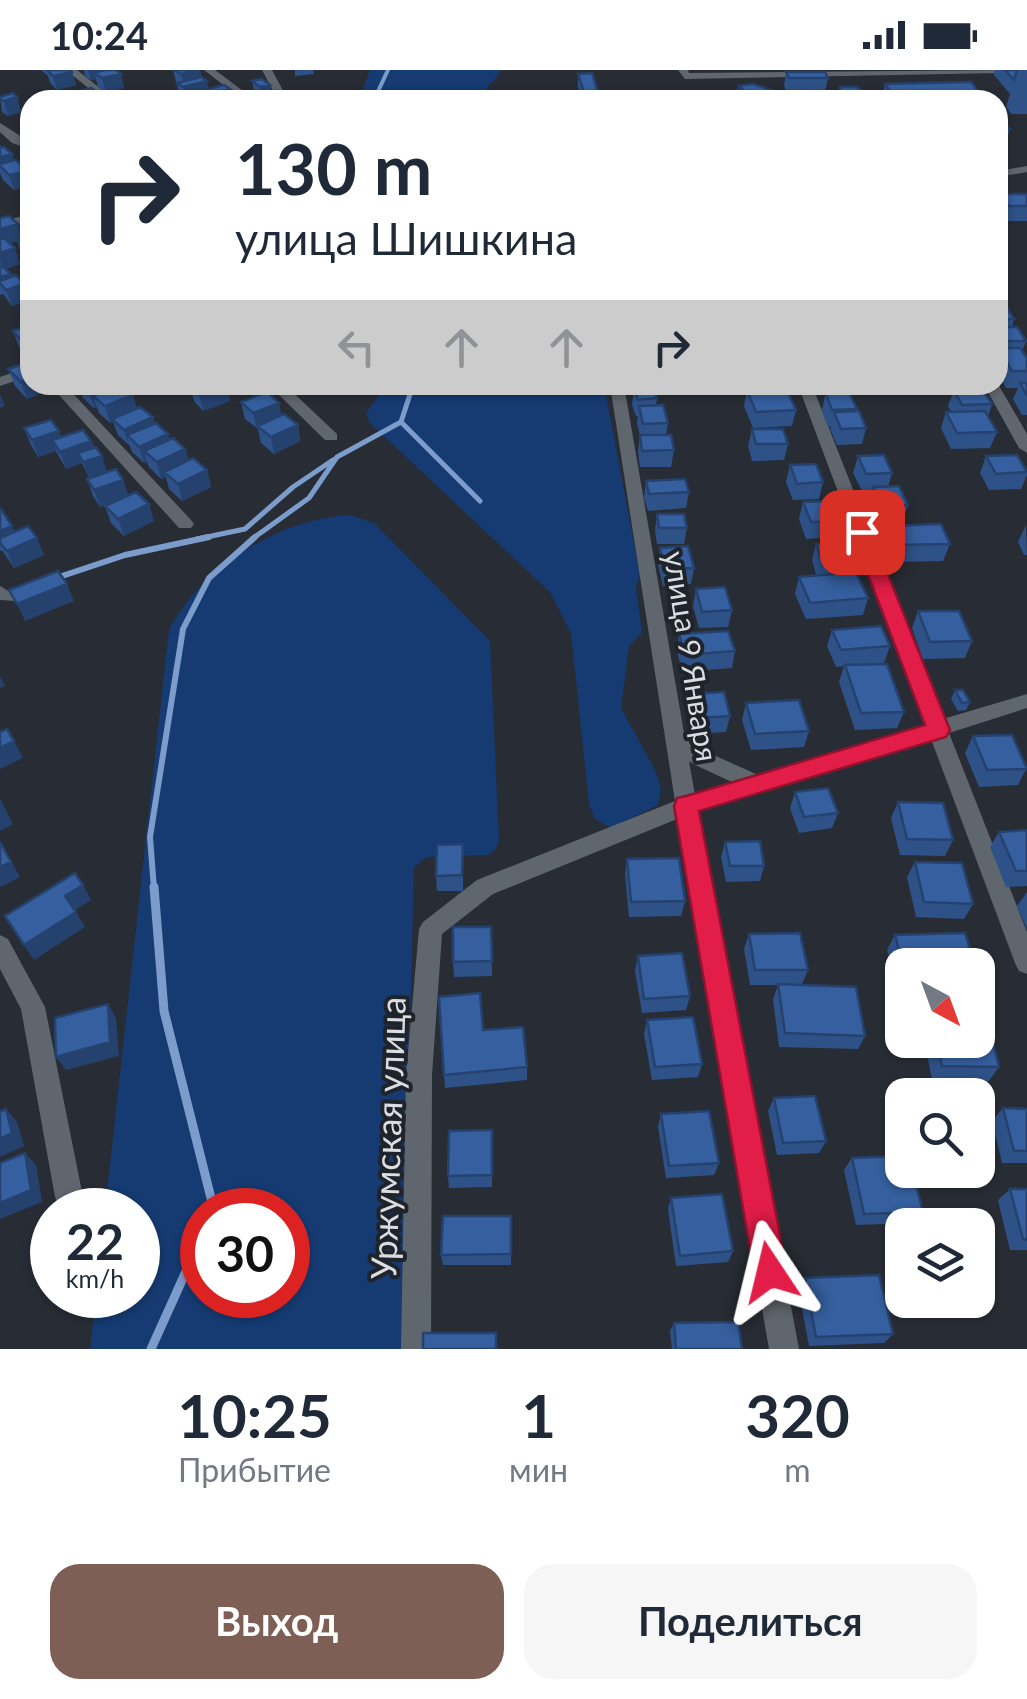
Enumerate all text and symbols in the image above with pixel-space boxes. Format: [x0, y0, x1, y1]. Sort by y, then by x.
text: 10:24 [50, 12, 148, 58]
text: 130 m [235, 126, 432, 210]
icon: right [70, 130, 200, 260]
text: улица Шишкина [235, 211, 577, 265]
icon: left [329, 320, 384, 375]
icon: ahead [434, 320, 489, 375]
icon: ahead [539, 320, 594, 375]
icon: right [644, 320, 699, 375]
pin [820, 490, 905, 575]
icon: arrive [835, 505, 890, 560]
street label: улица 9 Января [658, 548, 726, 764]
north arrow [885, 948, 995, 1058]
map controls [885, 948, 995, 1318]
street label: Уржумская улица [361, 996, 413, 1280]
button: search [885, 1078, 995, 1188]
speed limit sign: 30 [180, 1188, 310, 1318]
button: layers [885, 1208, 995, 1318]
text: 22 [66, 1211, 124, 1271]
position arrow [718, 1220, 822, 1324]
text: km/h [66, 1263, 124, 1293]
text: 10:25 [177, 1379, 332, 1451]
text: 1 [521, 1379, 556, 1451]
text: 320 [745, 1379, 850, 1451]
text: Прибытие [178, 1450, 331, 1489]
text: мин [509, 1450, 568, 1489]
text: m [784, 1450, 811, 1489]
button: Выход [50, 1564, 504, 1679]
button: Поделиться [524, 1564, 977, 1679]

